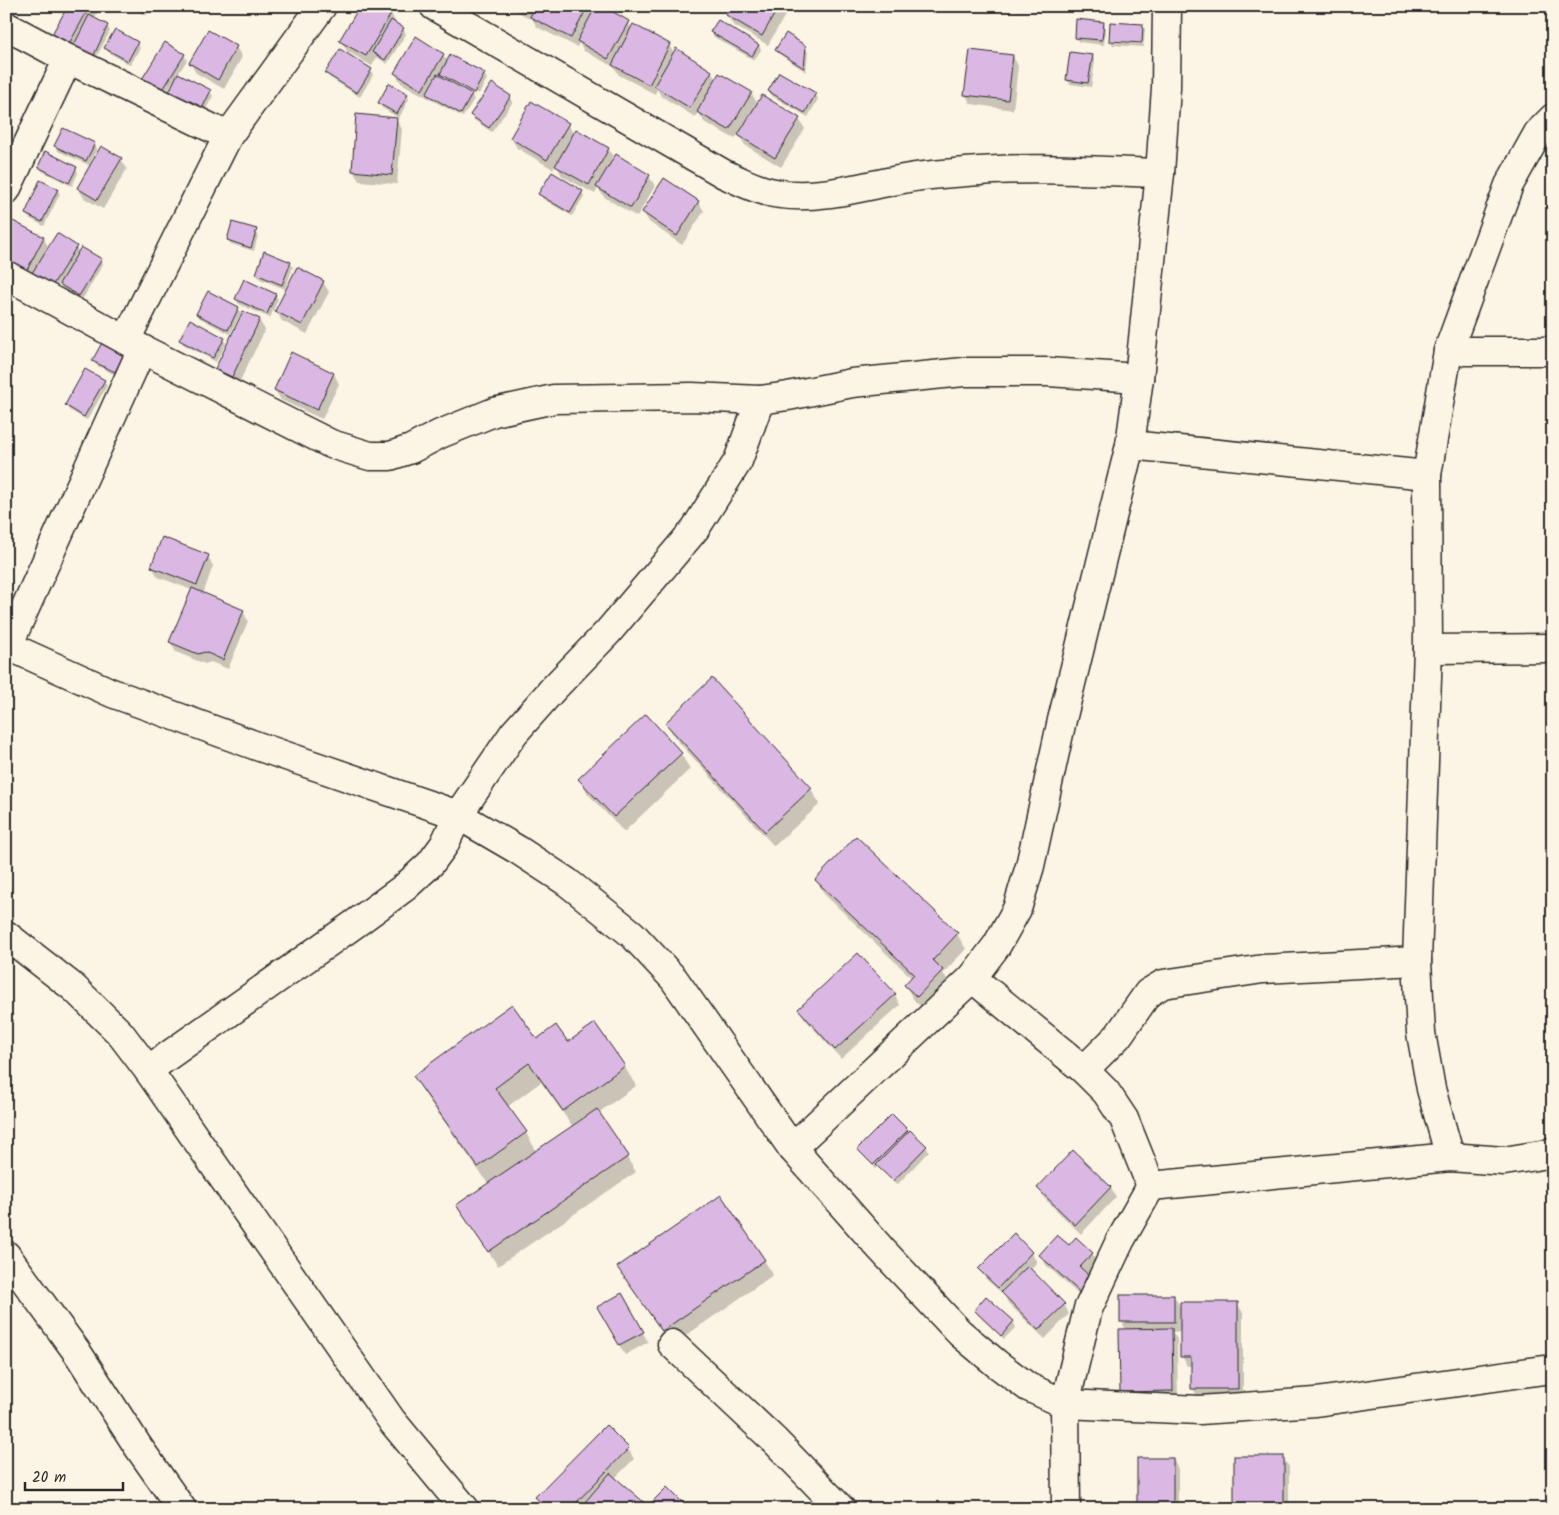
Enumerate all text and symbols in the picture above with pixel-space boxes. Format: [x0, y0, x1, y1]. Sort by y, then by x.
scale bar [25, 1460, 122, 1492]
text: 20 m [32, 1466, 66, 1490]

